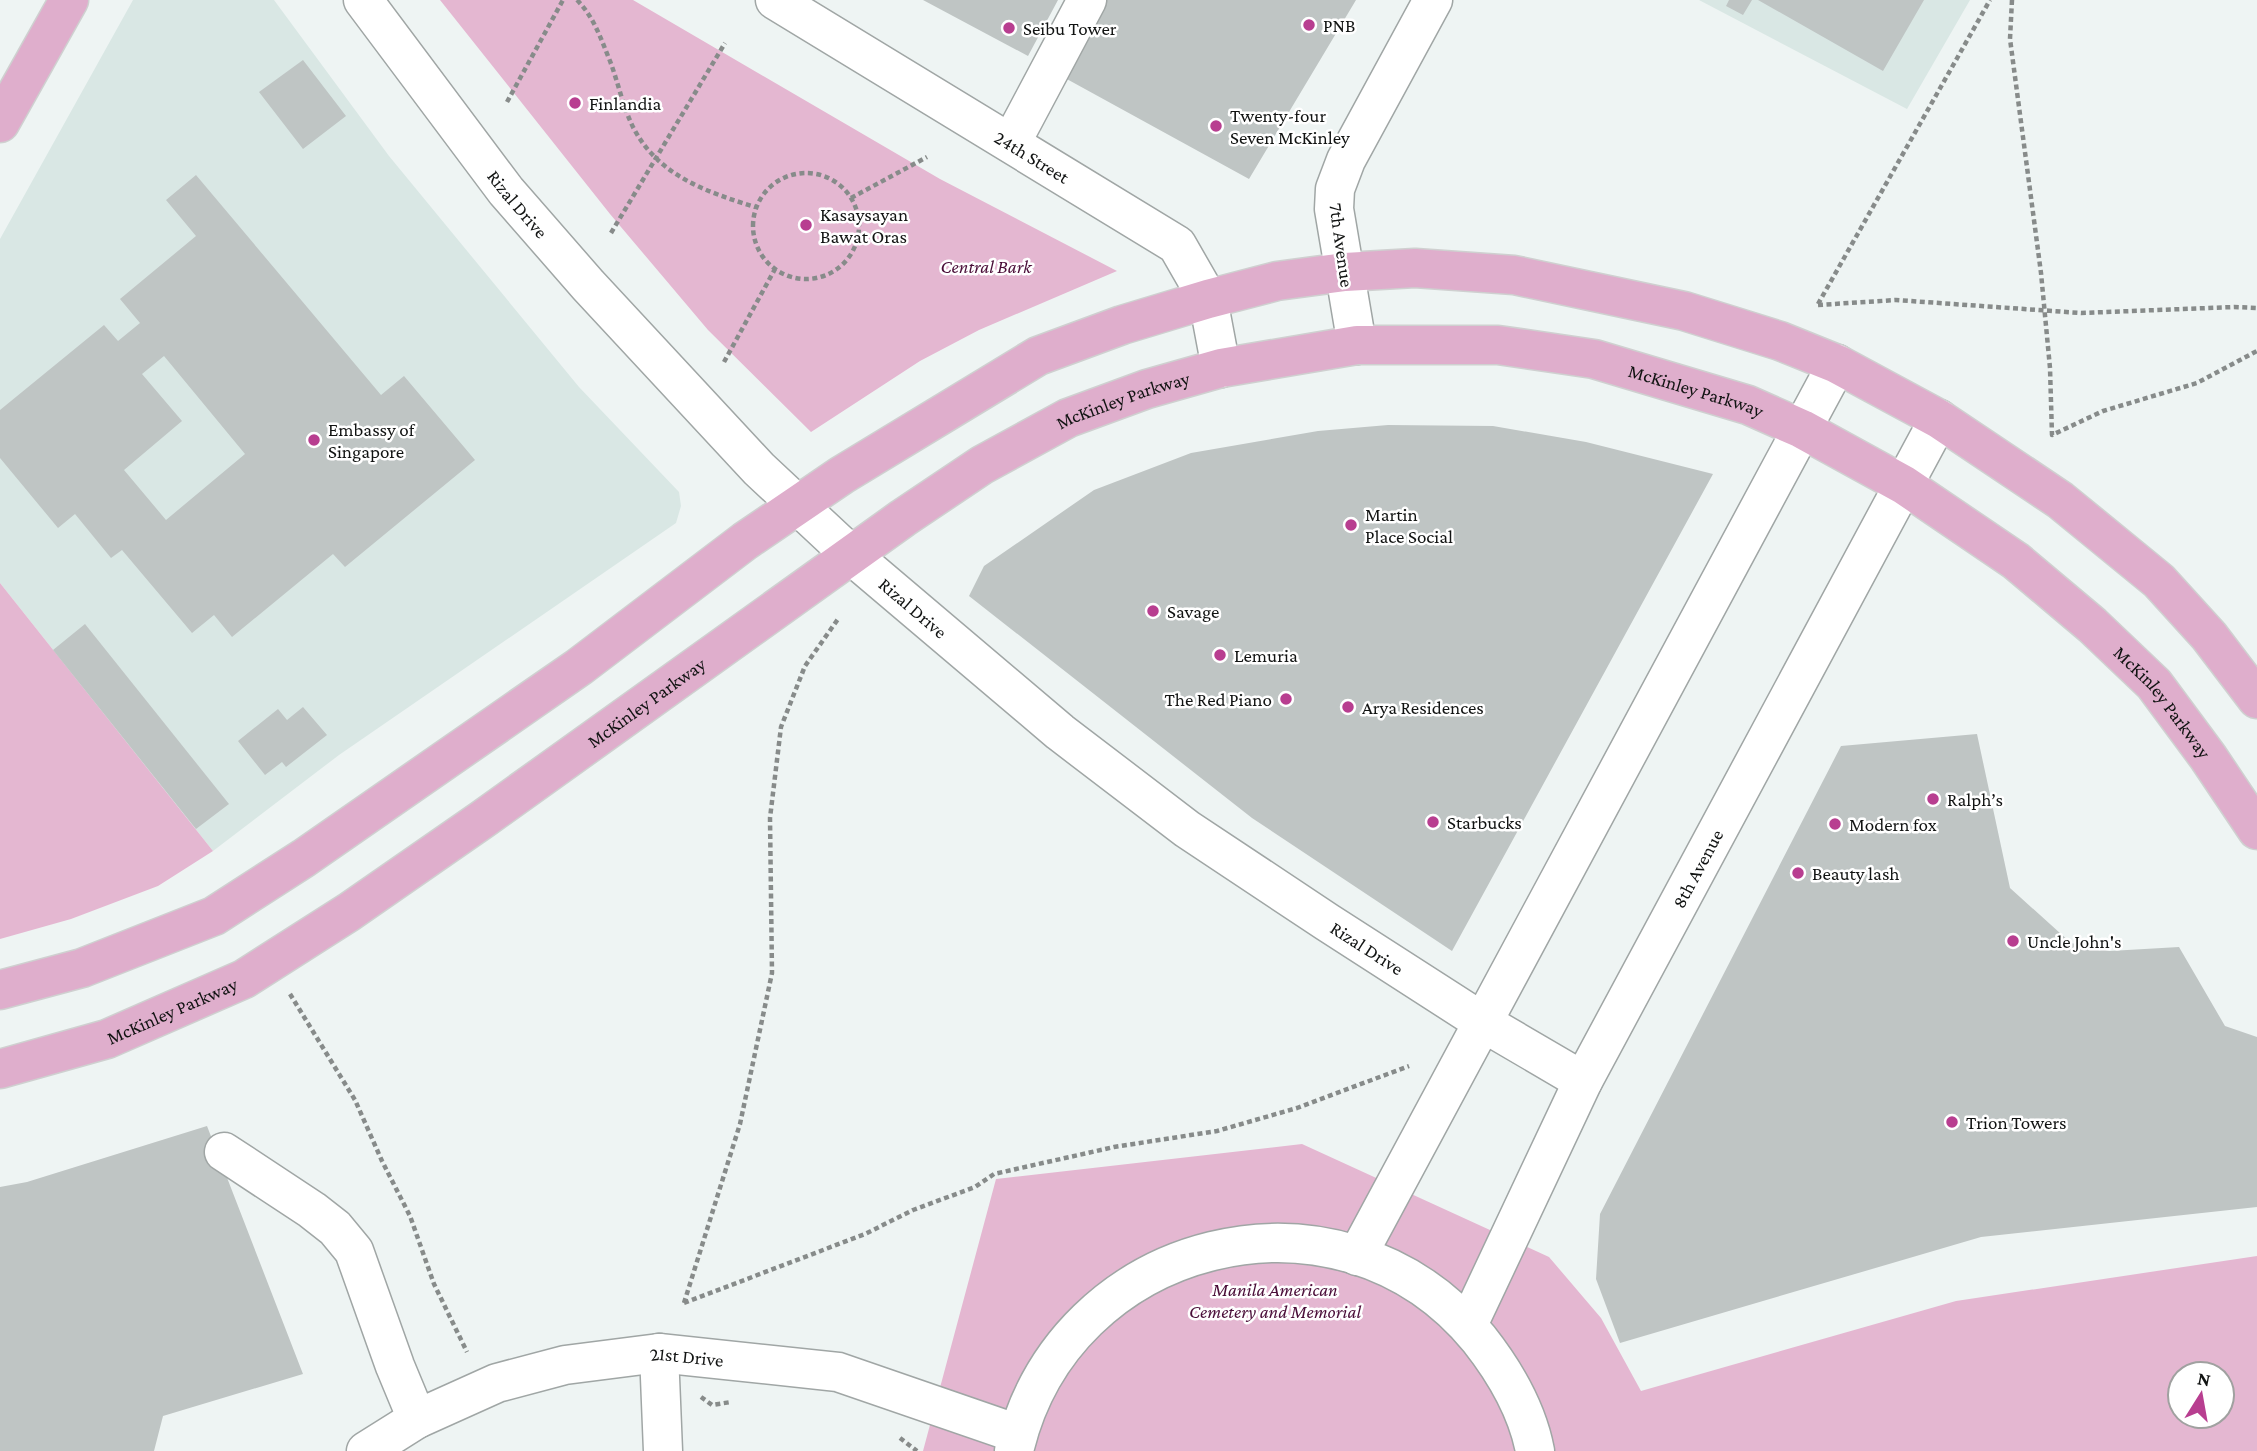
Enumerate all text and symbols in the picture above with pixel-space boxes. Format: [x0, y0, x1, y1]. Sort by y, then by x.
place label: PNB [1323, 15, 1355, 36]
marker: PNB [1301, 17, 1317, 33]
place label: Seibu Tower [1023, 18, 1117, 39]
marker: Seibu Tower [1001, 20, 1017, 36]
place label: Finlandia [589, 93, 661, 114]
marker: Finlandia [567, 95, 583, 111]
place label: Twenty-four Seven McKinley [1230, 105, 1350, 148]
marker: Twenty-four Seven McKinley [1208, 118, 1224, 134]
street label: 24th Street [991, 126, 1073, 188]
street label: Rizal Drive [483, 166, 552, 242]
street label: 7th Avenue [1325, 202, 1358, 288]
place label: Kasaysayan Bawat Oras [820, 204, 908, 247]
marker: Kasaysayan Bawat Oras [798, 217, 814, 233]
park label: Central Bark [940, 256, 1032, 277]
street label: McKinley Parkway [1626, 360, 1767, 422]
street label: McKinley Parkway [1052, 367, 1192, 434]
place label: Embassy of Singapore [328, 419, 416, 462]
marker: Embassy of Singapore [306, 432, 322, 448]
place label: Martin Place Social [1365, 504, 1453, 547]
marker: Martin Place Social [1343, 517, 1359, 533]
street label: Rizal Drive [875, 573, 951, 643]
place label: Savage [1167, 601, 1219, 622]
marker: Savage [1145, 603, 1161, 619]
street label: McKinley Parkway [2110, 642, 2215, 763]
place label: Lemuria [1234, 645, 1298, 666]
marker: Lemuria [1212, 647, 1228, 663]
street label: McKinley Parkway [583, 653, 710, 752]
place label: The Red Piano [1164, 689, 1272, 710]
marker: The Red Piano [1278, 691, 1294, 707]
place label: Arya Residences [1362, 697, 1484, 718]
marker: Arya Residences [1340, 699, 1356, 715]
place label: Ralph’s [1947, 789, 2003, 810]
marker: Ralph’s [1925, 791, 1941, 807]
place label: Starbucks [1447, 812, 1522, 833]
marker: Starbucks [1425, 814, 1441, 830]
place label: Modern fox [1849, 814, 1937, 835]
marker: Modern fox [1827, 816, 1843, 832]
street label: 8th Avenue [1668, 826, 1727, 912]
place label: Beauty lash [1812, 863, 1900, 884]
marker: Beauty lash [1790, 865, 1806, 881]
street label: Rizal Drive [1327, 917, 1407, 979]
place label: Uncle John's [2027, 931, 2121, 952]
marker: Uncle John's [2005, 933, 2021, 949]
street label: McKinley Parkway [104, 973, 241, 1049]
place label: Trion Towers [1966, 1112, 2066, 1133]
marker: Trion Towers [1944, 1114, 1960, 1130]
park label: Manila American Cemetery and Memorial [1189, 1279, 1361, 1322]
street label: 21st Drive [649, 1343, 725, 1371]
north arrow [2166, 1360, 2236, 1430]
text: N [2196, 1367, 2213, 1390]

